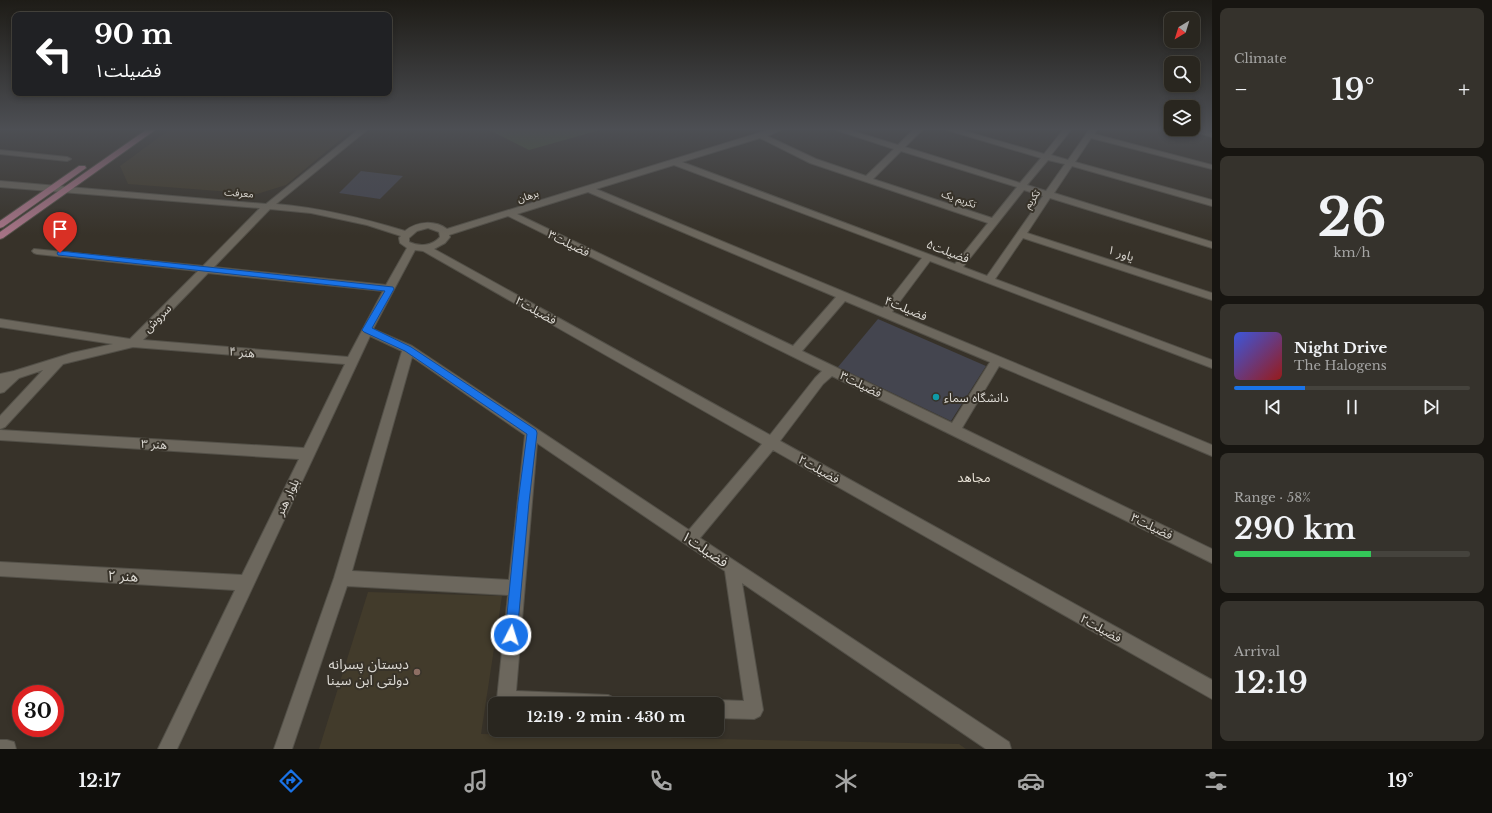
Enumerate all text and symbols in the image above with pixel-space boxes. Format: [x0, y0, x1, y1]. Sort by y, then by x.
north arrow [1164, 12, 1200, 48]
map controls [1164, 12, 1200, 136]
text: 90 m [94, 17, 172, 52]
icon: left [28, 28, 80, 80]
text: Climate [1234, 50, 1287, 67]
button: search [1164, 56, 1200, 92]
text: فضیلت۱ [94, 60, 161, 82]
text: 19° [1331, 71, 1375, 108]
text: − [1234, 76, 1248, 103]
text: + [1458, 76, 1470, 103]
button: layers [1164, 100, 1200, 136]
street label: معرفت [224, 185, 254, 201]
text: 26 [1318, 186, 1386, 250]
street label: برهان [516, 187, 541, 205]
street label: تکریم یک [940, 187, 978, 212]
street label: تکریم [1021, 187, 1044, 212]
pin [43, 212, 77, 253]
icon: arrive [49, 218, 71, 240]
street label: فضیلت۳ [546, 226, 592, 260]
street label: فضیلت۵ [924, 236, 972, 266]
street label: یاور ۱ [1106, 242, 1136, 264]
text: km/h [1334, 244, 1370, 261]
street label: فضیلت۴ [882, 292, 930, 324]
street label: فضیلت۲ [513, 293, 559, 327]
street label: سروش [140, 301, 174, 335]
text: Night Drive [1294, 338, 1387, 357]
street label: هنر ۴ [228, 343, 256, 361]
text: The Halogens [1294, 357, 1387, 374]
street label: فضیلت۳ [838, 367, 884, 401]
place label: دانشگاه سماء [944, 390, 1009, 405]
marker: دانشگاه سماء [931, 392, 941, 402]
icon: previous [1262, 396, 1284, 418]
icon: pause [1341, 396, 1363, 418]
icon: next [1420, 396, 1442, 418]
street label: هنر ۳ [141, 436, 168, 452]
street label: فضیلت۲ [796, 452, 842, 486]
district label: مجاهد [957, 469, 991, 486]
street label: بلوار هنر [272, 476, 302, 519]
text: Range · 58% [1234, 489, 1311, 506]
street label: فضیلت۳ [1129, 509, 1175, 543]
text: 290 km [1234, 510, 1356, 547]
street label: فضیلت۱ [678, 527, 732, 571]
street label: هنر ۲ [107, 566, 139, 586]
street label: فضیلت۲ [1078, 611, 1124, 645]
position arrow [490, 614, 532, 656]
text: Arrival [1234, 643, 1280, 660]
place label: دبستان پسرانه دولتی ابن سینا [326, 655, 409, 689]
text: 12:19 [1234, 664, 1308, 701]
marker: دبستان پسرانه دولتی ابن سینا [412, 667, 422, 677]
speed limit sign: 30 [12, 685, 64, 737]
text: 12:19 · 2 min · 430 m [527, 707, 685, 726]
icon: directions [277, 767, 305, 795]
icon: music [462, 767, 490, 795]
icon: phone [647, 767, 675, 795]
icon: climate [832, 767, 860, 795]
icon: car [1017, 767, 1045, 795]
icon: filters [1202, 767, 1230, 795]
text: 12:17 [79, 770, 120, 792]
text: 19° [1387, 770, 1413, 792]

